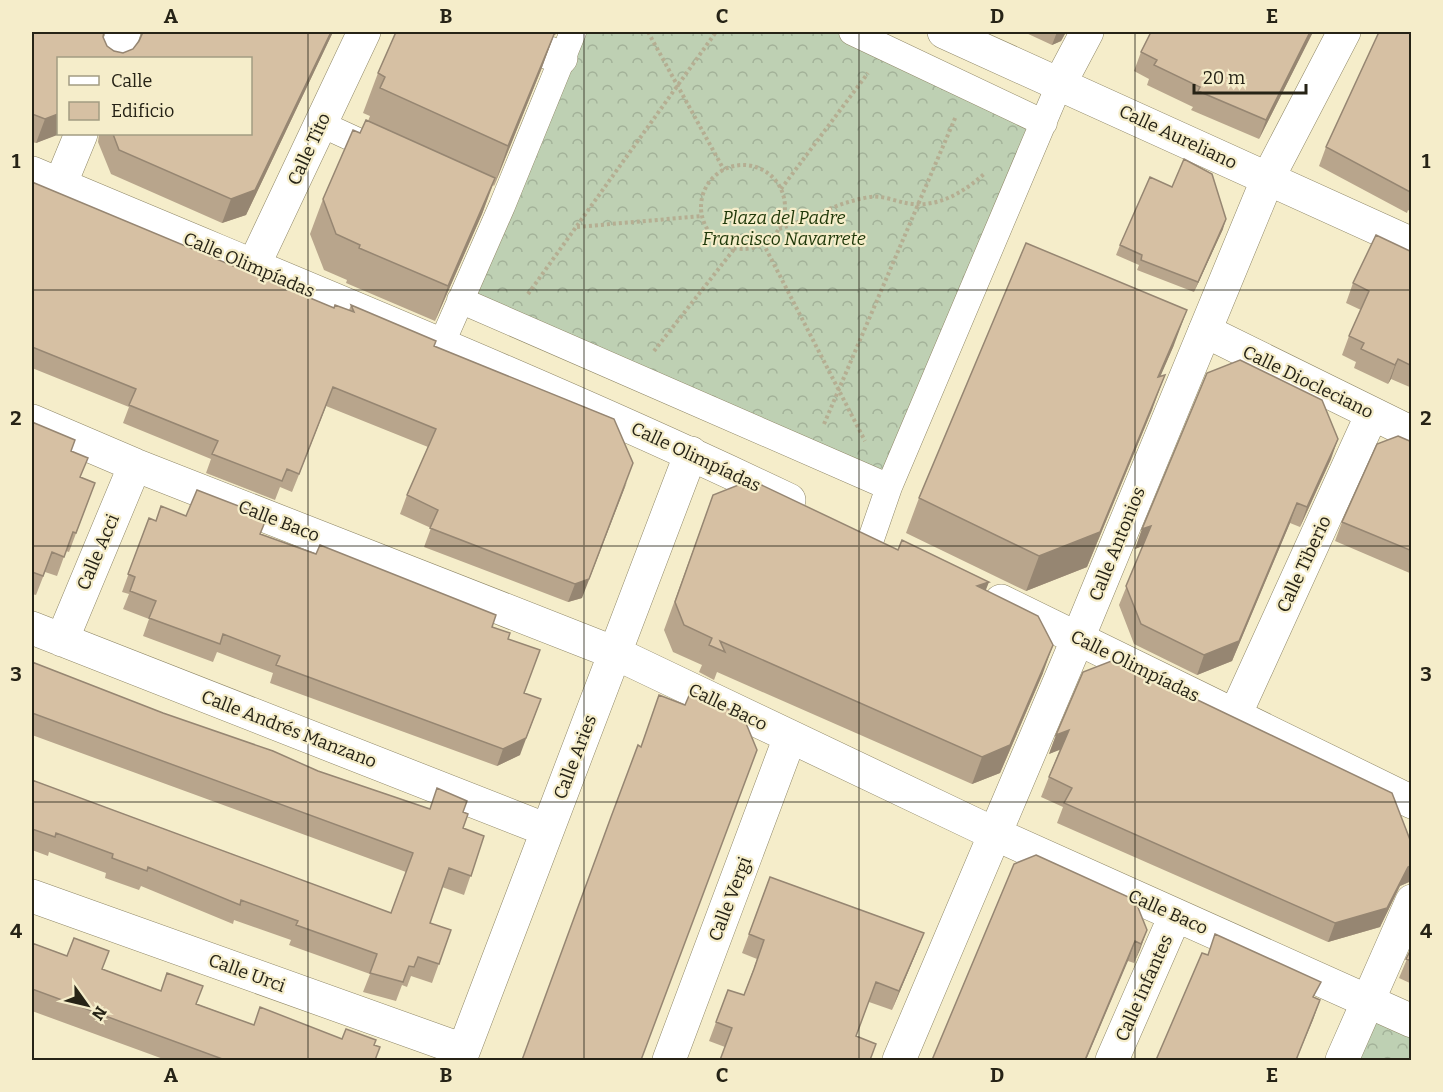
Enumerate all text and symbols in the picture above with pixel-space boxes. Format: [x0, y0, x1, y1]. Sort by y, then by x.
text: A [164, 4, 179, 28]
text: B [440, 4, 453, 28]
text: C [716, 4, 728, 28]
text: D [990, 4, 1004, 28]
text: E [1266, 4, 1278, 28]
legend [57, 57, 252, 135]
scale bar [1194, 57, 1306, 95]
text: 20 m [1203, 67, 1245, 89]
text: Calle [111, 70, 152, 92]
text: Edificio [111, 100, 174, 122]
street label: Calle Aureliano [1116, 100, 1240, 174]
street label: Calle Tito [283, 109, 335, 189]
text: 1 [12, 149, 21, 173]
text: 1 [1422, 149, 1431, 173]
park label: Plaza del Padre Francisco Navarrete [702, 207, 866, 250]
street label: Calle Olimpíadas [180, 227, 318, 303]
street label: Calle Diocleciano [1239, 341, 1377, 423]
text: 2 [10, 406, 22, 430]
text: 2 [1420, 406, 1432, 430]
street label: Calle Olimpíadas [628, 417, 764, 497]
street label: Calle Antonios [1084, 484, 1150, 604]
street label: Calle Baco [235, 495, 323, 547]
street label: Calle Acci [72, 511, 124, 593]
street label: Calle Tiberio [1272, 512, 1336, 616]
street label: Calle Olimpíadas [1067, 625, 1203, 707]
text: 3 [10, 662, 22, 686]
text: 3 [1420, 662, 1432, 686]
street label: Calle Baco [685, 678, 771, 736]
street label: Calle Andrés Manzano [198, 685, 380, 773]
street label: Calle Aries [549, 712, 601, 802]
street label: Calle Vergi [704, 854, 756, 944]
street label: Calle Baco [1125, 885, 1211, 939]
text: 4 [10, 919, 22, 943]
text: 4 [1420, 919, 1432, 943]
street label: Calle Infantes [1111, 931, 1177, 1045]
street label: Calle Urci [206, 949, 288, 997]
north arrow [57, 975, 117, 1035]
text: N [88, 1003, 110, 1024]
text: A [164, 1063, 179, 1087]
text: B [440, 1063, 453, 1087]
text: C [716, 1063, 728, 1087]
text: D [990, 1063, 1004, 1087]
text: E [1266, 1063, 1278, 1087]

